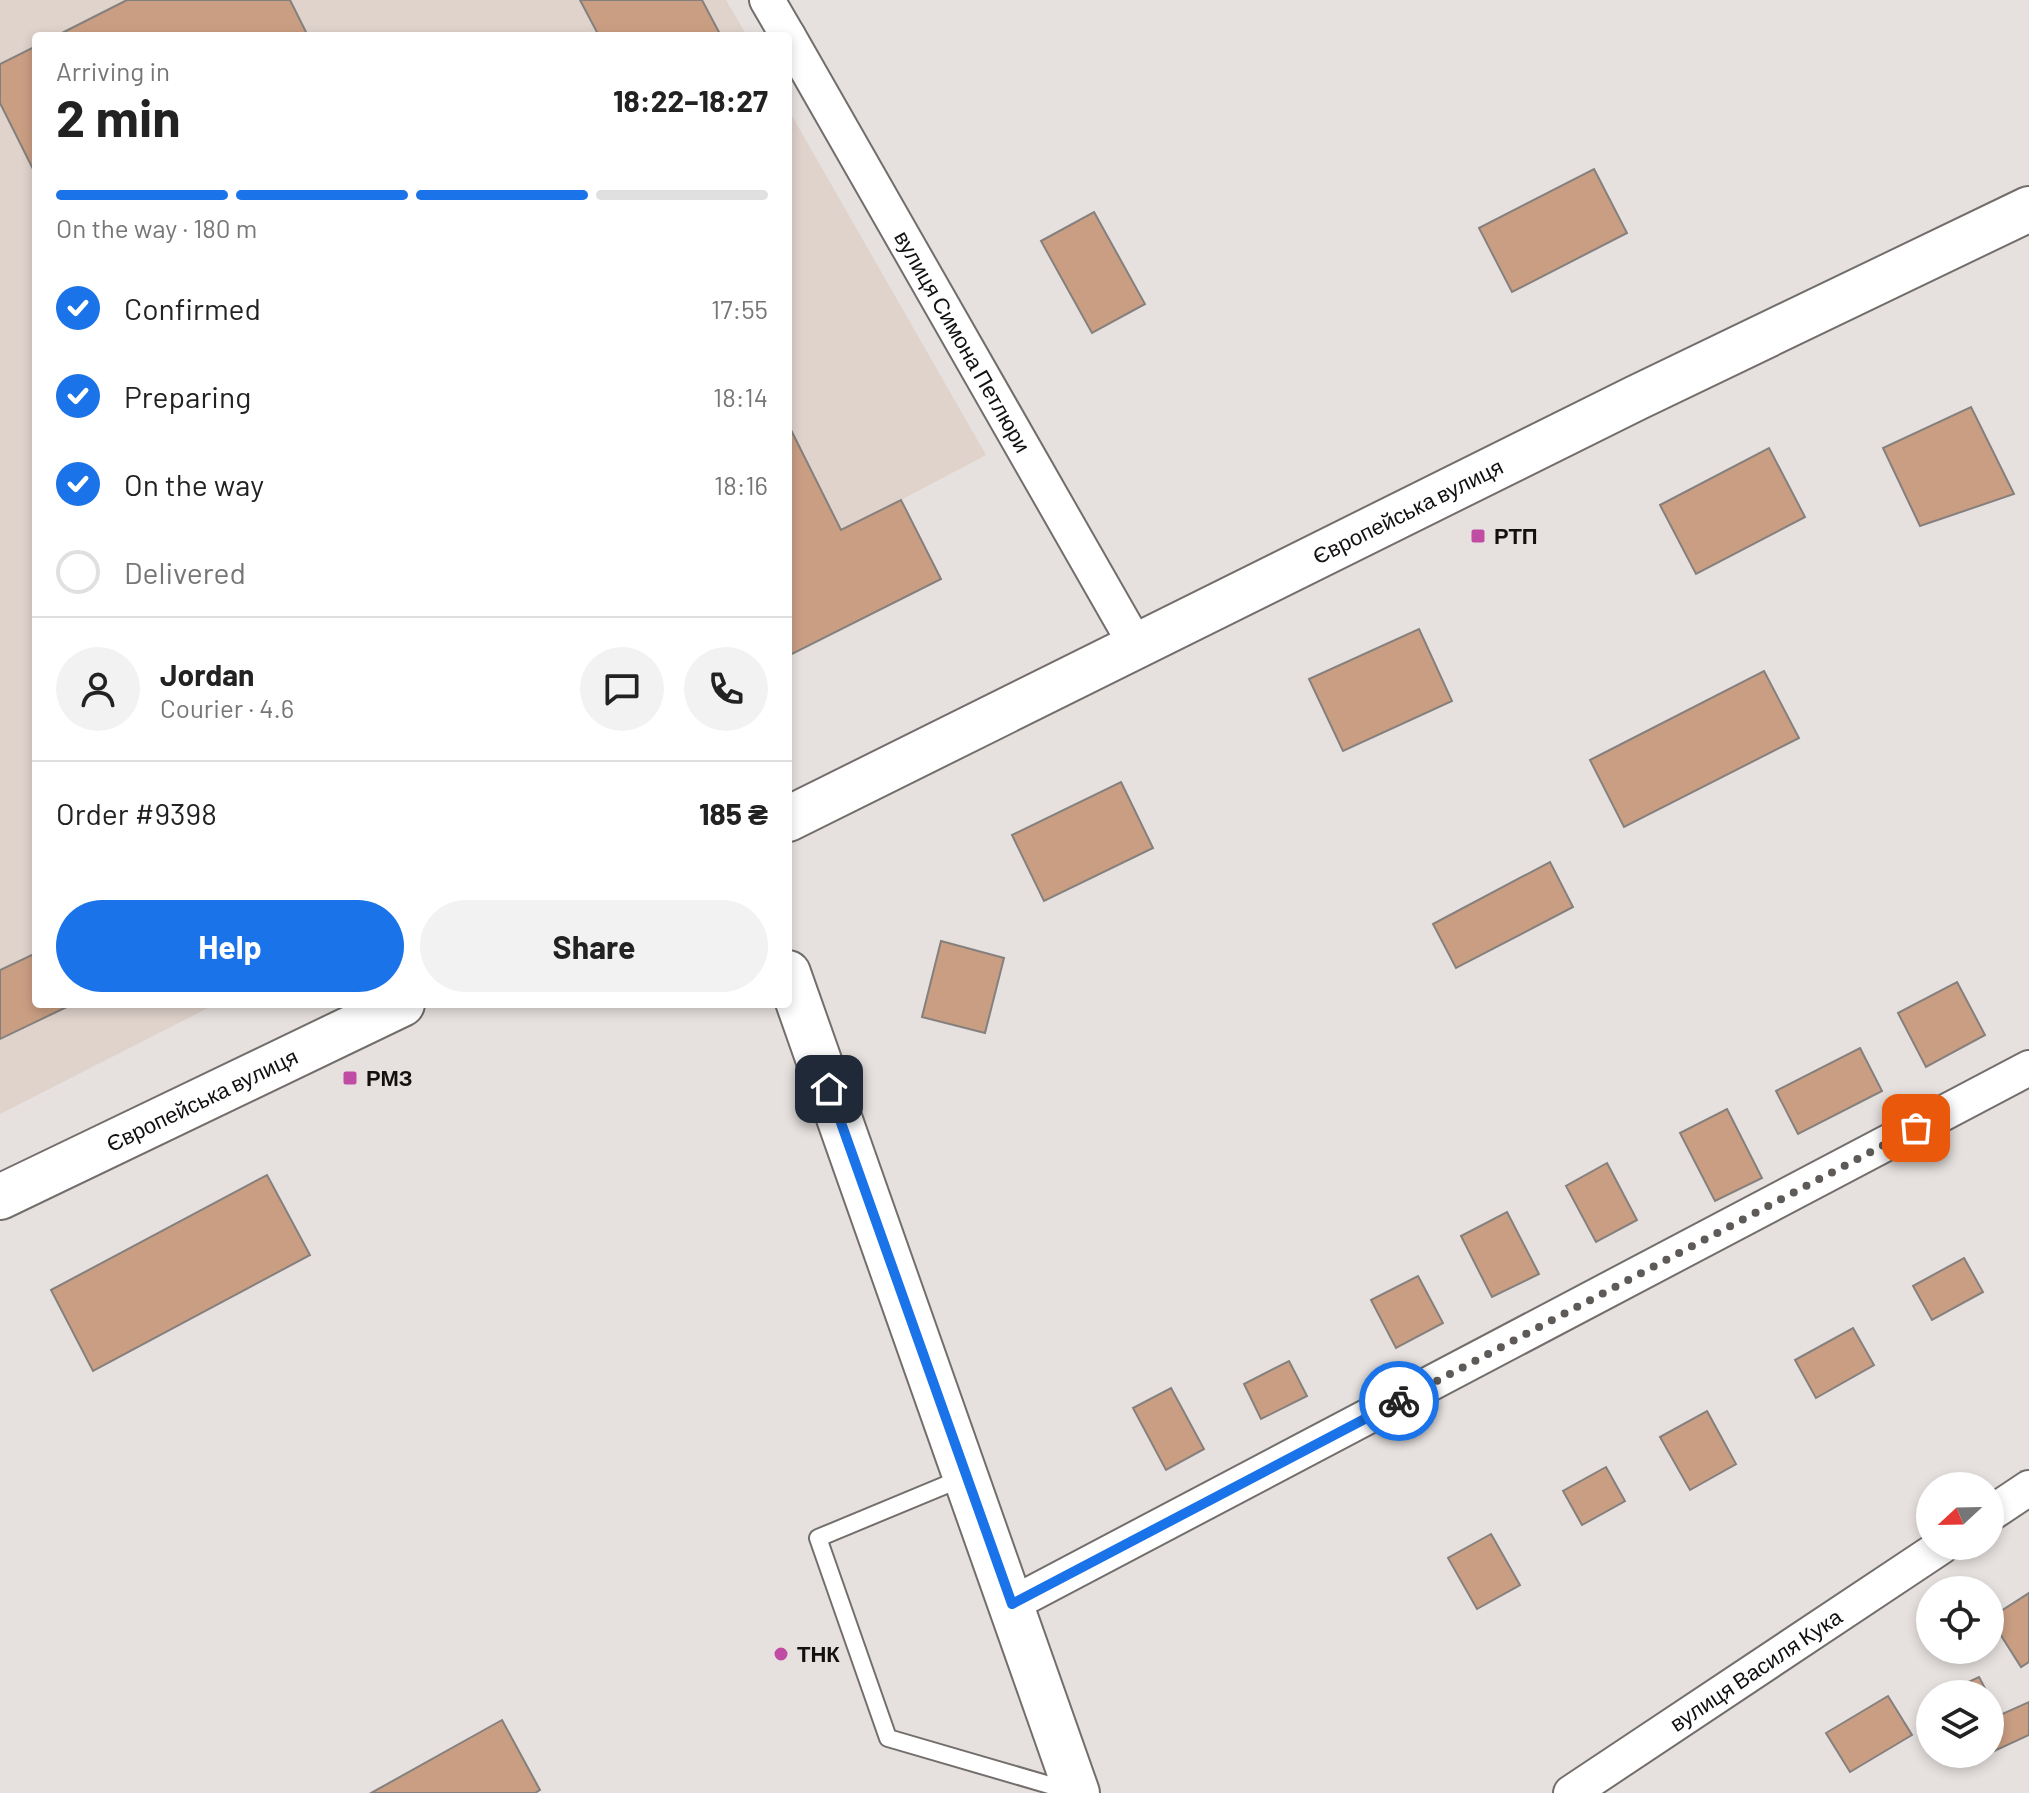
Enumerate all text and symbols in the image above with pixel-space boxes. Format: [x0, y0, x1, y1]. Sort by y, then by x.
text: Arriving in [56, 55, 170, 86]
text: 18:22–18:27 [613, 82, 768, 118]
text: 2 min [56, 85, 181, 147]
text: On the way · 180 m [56, 212, 257, 243]
street label: вулиця Симона Петлюри [890, 226, 1037, 457]
icon: check [56, 286, 100, 330]
text: Confirmed [124, 290, 261, 326]
text: 17:55 [711, 293, 768, 324]
icon: check [56, 374, 100, 418]
text: Preparing [124, 378, 251, 414]
text: 18:14 [713, 381, 768, 412]
street label: Європейська вулиця [1308, 452, 1507, 569]
icon: check [56, 462, 100, 506]
text: On the way [124, 466, 264, 502]
text: 18:16 [714, 469, 768, 500]
place label: РТП [1494, 522, 1538, 548]
marker: РТП [1469, 527, 1487, 545]
text: Delivered [124, 554, 246, 590]
button: person [56, 647, 140, 731]
button: chat [580, 647, 664, 731]
button: phone [684, 647, 768, 731]
text: Jordan [160, 656, 255, 692]
text: Courier · 4.6 [160, 692, 294, 723]
text: Order #9398 [56, 795, 217, 831]
text: 185 ₴ [699, 795, 768, 831]
button: Help [56, 900, 404, 992]
button: Share [420, 900, 768, 992]
street label: Європейська вулиця [102, 1042, 301, 1156]
pin [795, 1055, 863, 1123]
place label: РМЗ [366, 1064, 413, 1090]
icon: home [807, 1067, 851, 1111]
marker: РМЗ [341, 1069, 359, 1087]
pin [1882, 1094, 1950, 1162]
icon: bag [1894, 1106, 1938, 1150]
courier [1359, 1361, 1439, 1441]
icon: bike [1377, 1379, 1421, 1423]
north arrow [1916, 1472, 2004, 1560]
map controls [1916, 1472, 2004, 1768]
button: locate [1916, 1576, 2004, 1664]
street label: вулиця Василя Кука [1664, 1602, 1847, 1736]
place label: ТНК [797, 1640, 840, 1666]
marker: ТНК [772, 1645, 790, 1663]
button: layers [1916, 1680, 2004, 1768]

